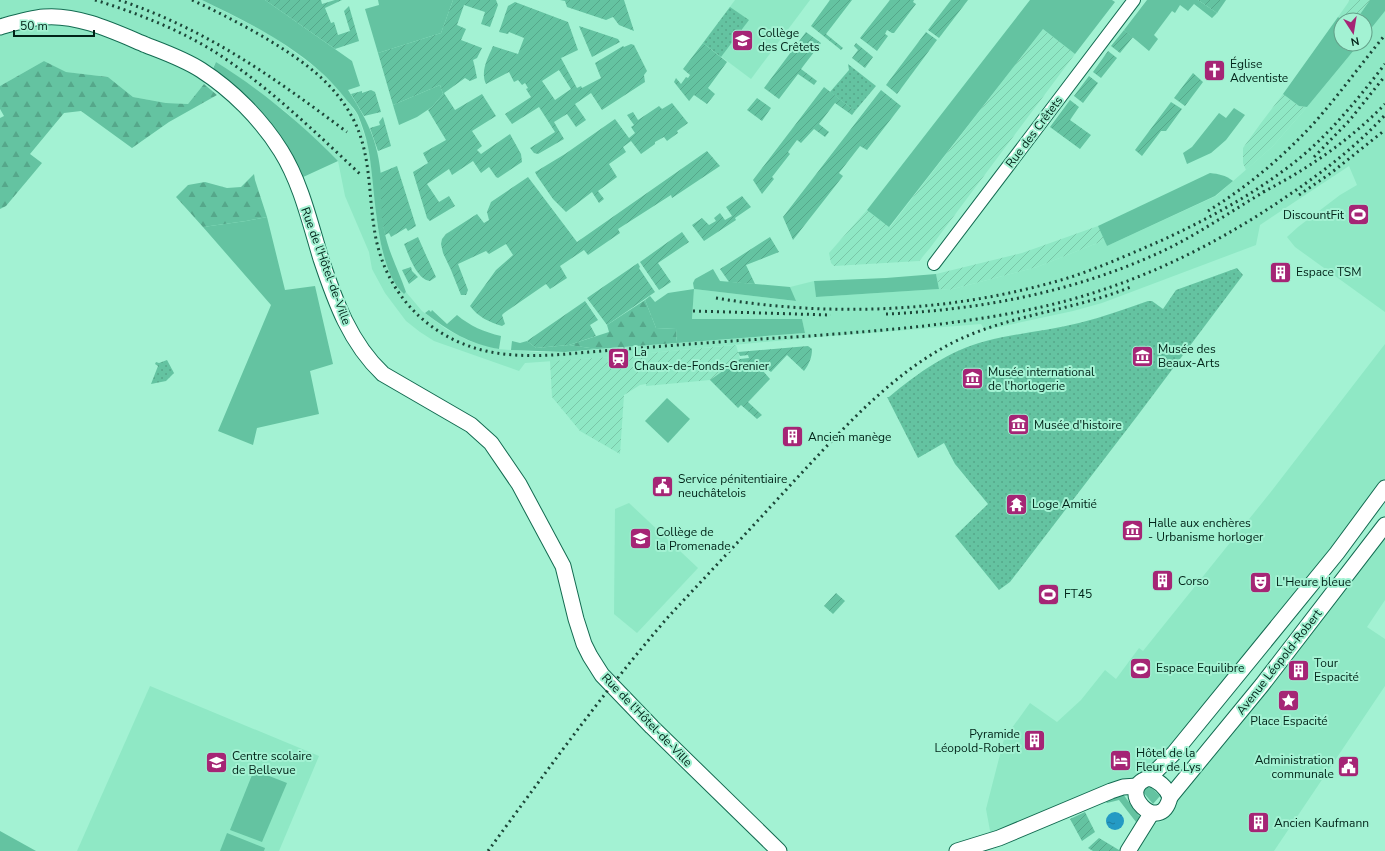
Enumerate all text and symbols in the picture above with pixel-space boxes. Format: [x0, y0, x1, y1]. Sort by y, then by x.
scale bar [14, 12, 94, 38]
north arrow [1333, 12, 1373, 52]
text: 50 m [20, 18, 48, 34]
place label: Collège des Crêtets [758, 25, 820, 55]
school or university icon: Collège des Crêtets [730, 27, 756, 53]
text: N [1349, 33, 1361, 49]
place label: Église Adventiste [1230, 56, 1288, 86]
church icon: Église Adventiste [1202, 58, 1228, 84]
street label: Rue des Crêtets [1002, 93, 1066, 171]
sports icon: DiscountFit [1346, 202, 1372, 228]
street label: Rue de l'Hôtel-de-Ville [297, 205, 355, 327]
place label: DiscountFit [1283, 207, 1345, 223]
building icon: Espace TSM [1268, 259, 1294, 285]
place label: Espace TSM [1296, 264, 1362, 280]
place label: Musée des Beaux-Arts [1158, 341, 1220, 371]
museum icon: Musée des Beaux-Arts [1129, 343, 1155, 369]
place label: La Chaux-de-Fonds-Grenier [634, 344, 770, 374]
station icon: La Chaux-de-Fonds-Grenier [605, 346, 631, 372]
place label: Musée international de l'horlogerie [988, 364, 1095, 394]
museum icon: Musée international de l'horlogerie [960, 366, 986, 392]
museum icon: Musée d'histoire [1005, 412, 1031, 438]
place label: Musée d'histoire [1034, 417, 1122, 433]
building icon: Ancien manège [779, 424, 805, 450]
place label: Ancien manège [808, 429, 891, 445]
place label: Service pénitentiaire neuchâtelois [678, 471, 787, 501]
public building icon: Service pénitentiaire neuchâtelois [650, 473, 676, 499]
temple icon: Loge Amitié [1004, 491, 1030, 517]
place label: Loge Amitié [1032, 496, 1097, 512]
place label: Halle aux enchères - Urbanisme horloger [1148, 515, 1264, 545]
museum icon: Halle aux enchères - Urbanisme horloger [1119, 517, 1145, 543]
place label: Collège de la Promenade [656, 524, 731, 554]
school or university icon: Collège de la Promenade [628, 526, 654, 552]
building icon: Corso [1150, 568, 1176, 594]
theatre icon: L'Heure bleue [1247, 569, 1273, 595]
place label: Corso [1178, 573, 1209, 589]
place label: L'Heure bleue [1276, 574, 1351, 590]
sports icon: FT45 [1036, 581, 1062, 607]
place label: FT45 [1064, 586, 1092, 602]
street label: Avenue Léopold-Robert [1233, 605, 1326, 718]
sports icon: Espace Equilibre [1127, 655, 1153, 681]
place label: Tour Espacité [1314, 655, 1359, 685]
building icon: Tour Espacité [1286, 657, 1312, 683]
place label: Espace Equilibre [1156, 660, 1244, 676]
street label: Rue de l'Hôtel-de-Ville [598, 670, 696, 770]
place icon: Place Espacité [1276, 687, 1302, 713]
place label: Place Espacité [1250, 713, 1328, 729]
place label: Pyramide Léopold-Robert [934, 726, 1021, 756]
building icon: Pyramide Léopold-Robert [1022, 728, 1048, 754]
place label: Hôtel de la Fleur de Lys [1136, 745, 1201, 775]
hotel icon: Hôtel de la Fleur de Lys [1107, 747, 1133, 773]
place label: Centre scolaire de Bellevue [232, 748, 312, 778]
school or university icon: Centre scolaire de Bellevue [203, 750, 229, 776]
place label: Administration communale [1255, 752, 1334, 782]
public building icon: Administration communale [1336, 754, 1362, 780]
building icon: Ancien Kaufmann [1246, 810, 1272, 836]
place label: Ancien Kaufmann [1274, 815, 1369, 831]

